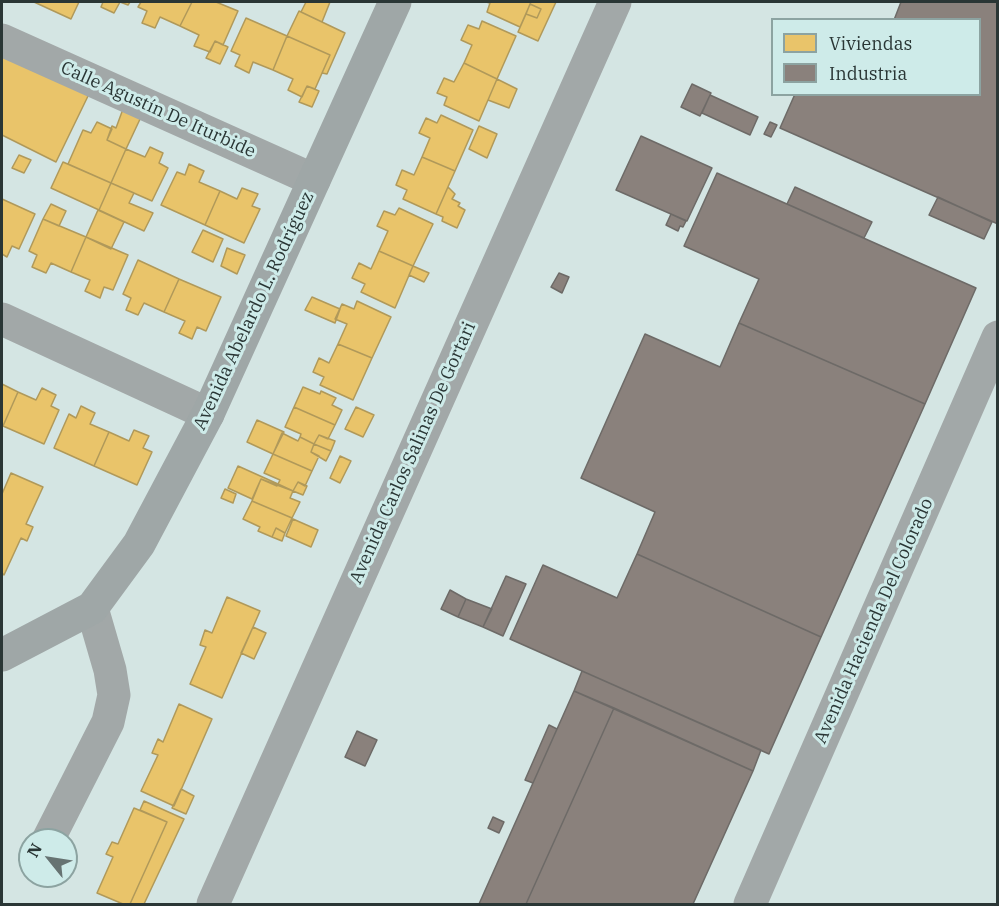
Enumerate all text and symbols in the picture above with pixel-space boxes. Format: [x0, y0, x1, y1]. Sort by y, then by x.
legend [771, 18, 981, 96]
text: Viviendas [829, 32, 912, 55]
street label: Calle Agustín De Iturbide [57, 57, 259, 163]
text: Industria [829, 62, 907, 85]
street label: Avenida Abelardo L. Rodríguez [189, 188, 319, 434]
street label: Avenida Carlos Salinas De Gortari [345, 319, 481, 587]
street label: Avenida Hacienda Del Colorado [810, 495, 938, 747]
north arrow [18, 828, 78, 888]
text: N [22, 840, 46, 860]

